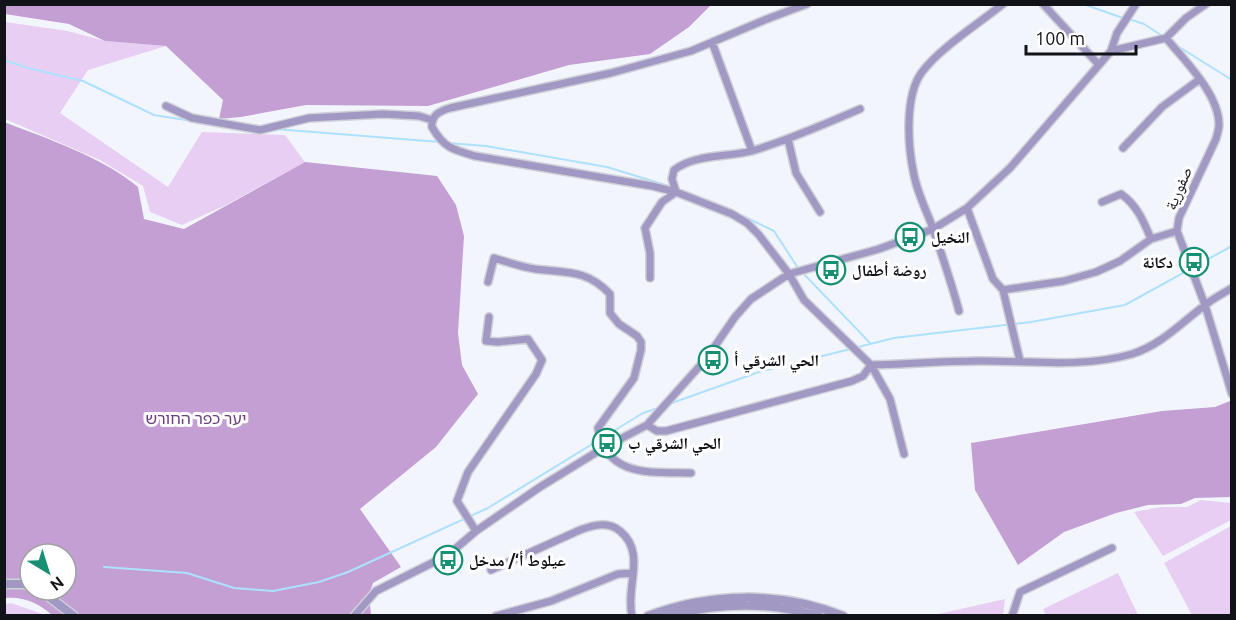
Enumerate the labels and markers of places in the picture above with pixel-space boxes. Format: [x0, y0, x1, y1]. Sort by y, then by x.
bus stop icon: النخيل [894, 221, 926, 253]
place label: النخيل [931, 228, 970, 247]
bus stop icon: دكانة [1178, 246, 1210, 278]
place label: دكانة [1142, 253, 1173, 271]
bus stop icon: روضة أطفال [815, 254, 847, 286]
place label: روضة أطفال [852, 261, 927, 280]
bus stop icon: الحي الشرقي أ [697, 344, 729, 376]
place label: الحي الشرقي أ [734, 351, 819, 373]
bus stop icon: الحي الشرقي ب [591, 427, 623, 459]
place label: الحي الشرقي ب [628, 434, 721, 456]
bus stop icon: عيلوط أ‘/ مدخل [432, 544, 464, 576]
place label: عيلوط أ‘/ مدخل [469, 551, 566, 570]

